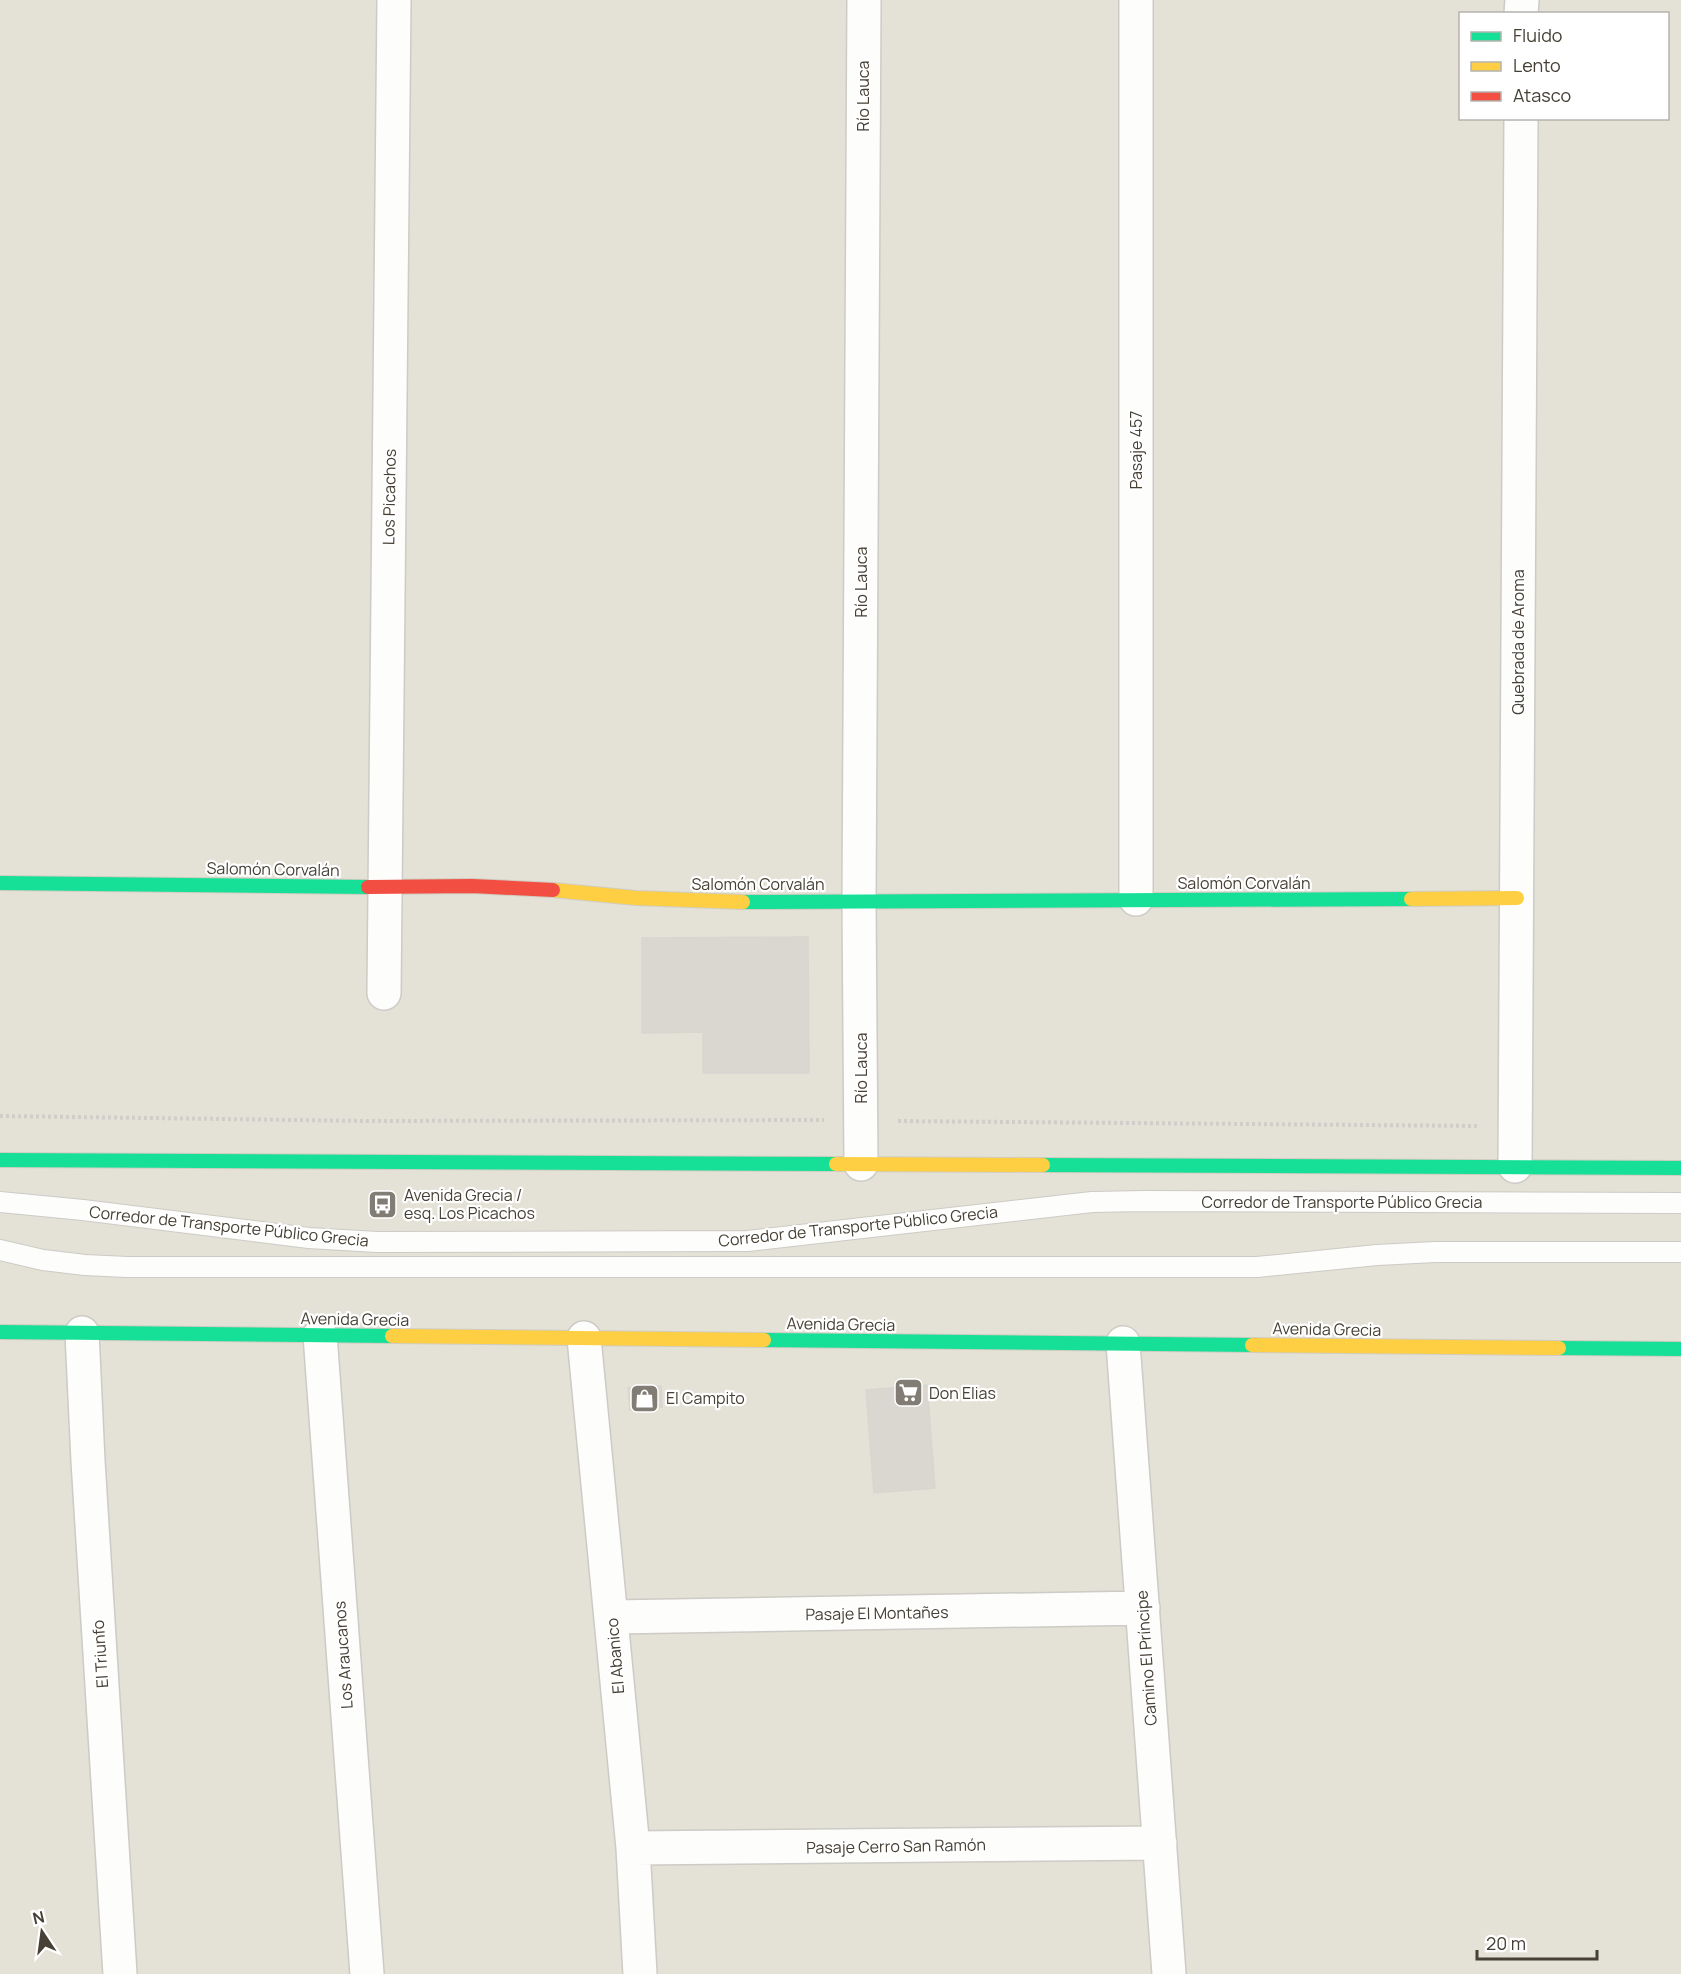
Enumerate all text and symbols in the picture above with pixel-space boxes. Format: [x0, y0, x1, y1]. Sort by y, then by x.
legend [1459, 12, 1669, 120]
text: Fluido [1513, 23, 1562, 47]
text: Lento [1513, 53, 1561, 77]
street label: Río Lauca [852, 61, 874, 131]
text: Atasco [1513, 83, 1571, 107]
street label: Pasaje 457 [1125, 411, 1147, 489]
street label: Los Picachos [377, 449, 401, 545]
street label: Río Lauca [850, 547, 872, 617]
street label: Quebrada de Aroma [1507, 569, 1529, 715]
street label: Salomón Corvalán [206, 857, 340, 881]
street label: Salomón Corvalán [1178, 872, 1310, 894]
street label: Salomón Corvalán [692, 873, 824, 895]
street label: Río Lauca [850, 1033, 872, 1103]
place label: Avenida Grecia / esq. Los Picachos [404, 1184, 535, 1224]
bus stop icon: Avenida Grecia / esq. Los Picachos [367, 1188, 399, 1220]
street label: Corredor de Transporte Público Grecia [1202, 1191, 1482, 1213]
street label: Corredor de Transporte Público Grecia [88, 1200, 370, 1252]
street label: Corredor de Transporte Público Grecia [717, 1200, 999, 1252]
street label: Avenida Grecia [300, 1307, 410, 1331]
street label: Avenida Grecia [786, 1312, 896, 1336]
street label: Avenida Grecia [1272, 1317, 1382, 1341]
supermarket icon: Don Elias [892, 1377, 924, 1409]
shop icon: El Campito [629, 1382, 661, 1414]
place label: Don Elias [929, 1382, 996, 1404]
place label: El Campito [666, 1387, 745, 1409]
street label: Camino El Príncipe [1130, 1590, 1162, 1726]
street label: Los Araucanos [328, 1600, 358, 1710]
street label: Pasaje El Montañes [805, 1601, 949, 1625]
street label: El Abanico [601, 1617, 629, 1695]
street label: El Triunfo [87, 1619, 113, 1689]
street label: Pasaje Cerro San Ramón [806, 1833, 986, 1859]
north arrow [12, 1902, 72, 1962]
text: N [31, 1905, 47, 1929]
scale bar [1477, 1923, 1597, 1961]
text: 20 m [1486, 1931, 1526, 1955]

